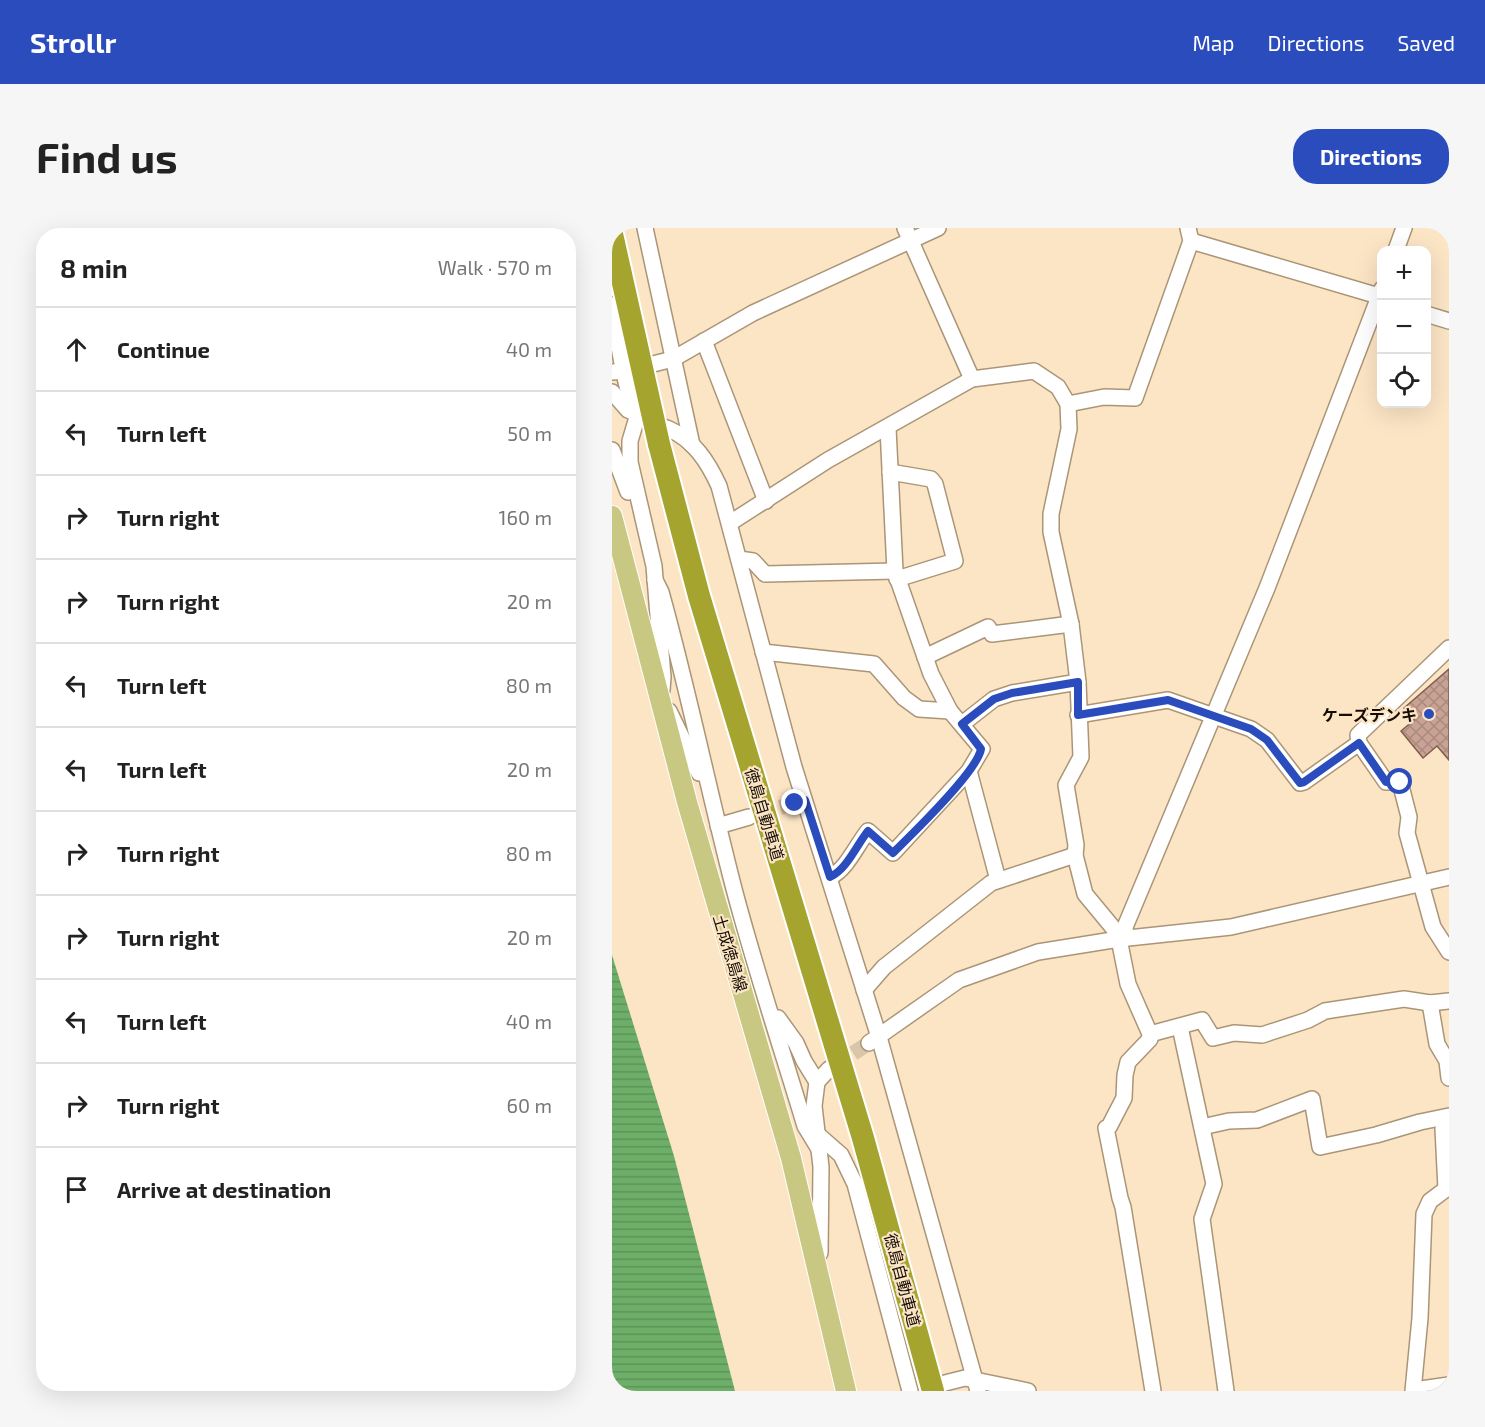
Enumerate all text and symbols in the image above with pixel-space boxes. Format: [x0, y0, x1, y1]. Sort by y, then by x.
text: Strollr [30, 25, 116, 59]
text: Map [1192, 30, 1235, 55]
text: Directions [1268, 30, 1364, 55]
text: Saved [1397, 30, 1455, 55]
button: Directions [1293, 129, 1449, 184]
text: Find us [36, 131, 178, 181]
map controls [1377, 246, 1431, 408]
button: + [1377, 246, 1431, 300]
text: 8 min [60, 252, 128, 283]
text: Walk · 570 m [438, 255, 552, 279]
button: − [1377, 300, 1431, 354]
icon: ahead [60, 333, 93, 366]
text: Continue [117, 336, 210, 362]
text: 40 m [506, 337, 552, 361]
button: locate [1377, 354, 1431, 408]
icon: left [60, 417, 93, 450]
text: Turn left [117, 420, 206, 446]
text: 50 m [507, 421, 552, 445]
icon: right [60, 501, 93, 534]
text: Turn right [117, 504, 219, 530]
text: 160 m [499, 505, 552, 529]
icon: right [60, 585, 93, 618]
text: Turn right [117, 588, 219, 614]
text: 20 m [507, 589, 552, 613]
icon: left [60, 669, 93, 702]
text: Turn left [117, 672, 206, 698]
text: 80 m [506, 673, 552, 697]
place label: ケーズデンキ [1322, 705, 1417, 724]
marker: ケーズデンキ [1422, 707, 1436, 721]
icon: left [60, 753, 93, 786]
text: Turn left [117, 756, 206, 782]
text: 20 m [507, 757, 552, 781]
street label: 徳島自動車道 [742, 765, 788, 863]
route start [1386, 768, 1412, 794]
route end [781, 789, 807, 815]
icon: right [60, 837, 93, 870]
text: Turn right [117, 840, 219, 866]
text: 80 m [506, 841, 552, 865]
street label: 土成徳島線 [710, 912, 752, 994]
icon: right [60, 921, 93, 954]
text: Turn right [117, 924, 219, 950]
text: 20 m [507, 925, 552, 949]
icon: left [60, 1005, 93, 1038]
text: Turn left [117, 1008, 206, 1034]
text: 40 m [506, 1009, 552, 1033]
icon: right [60, 1089, 93, 1122]
text: Turn right [117, 1092, 219, 1118]
text: 60 m [507, 1093, 552, 1117]
icon: arrive [60, 1173, 93, 1206]
text: Arrive at destination [117, 1176, 331, 1202]
street label: 徳島自動車道 [881, 1231, 925, 1329]

